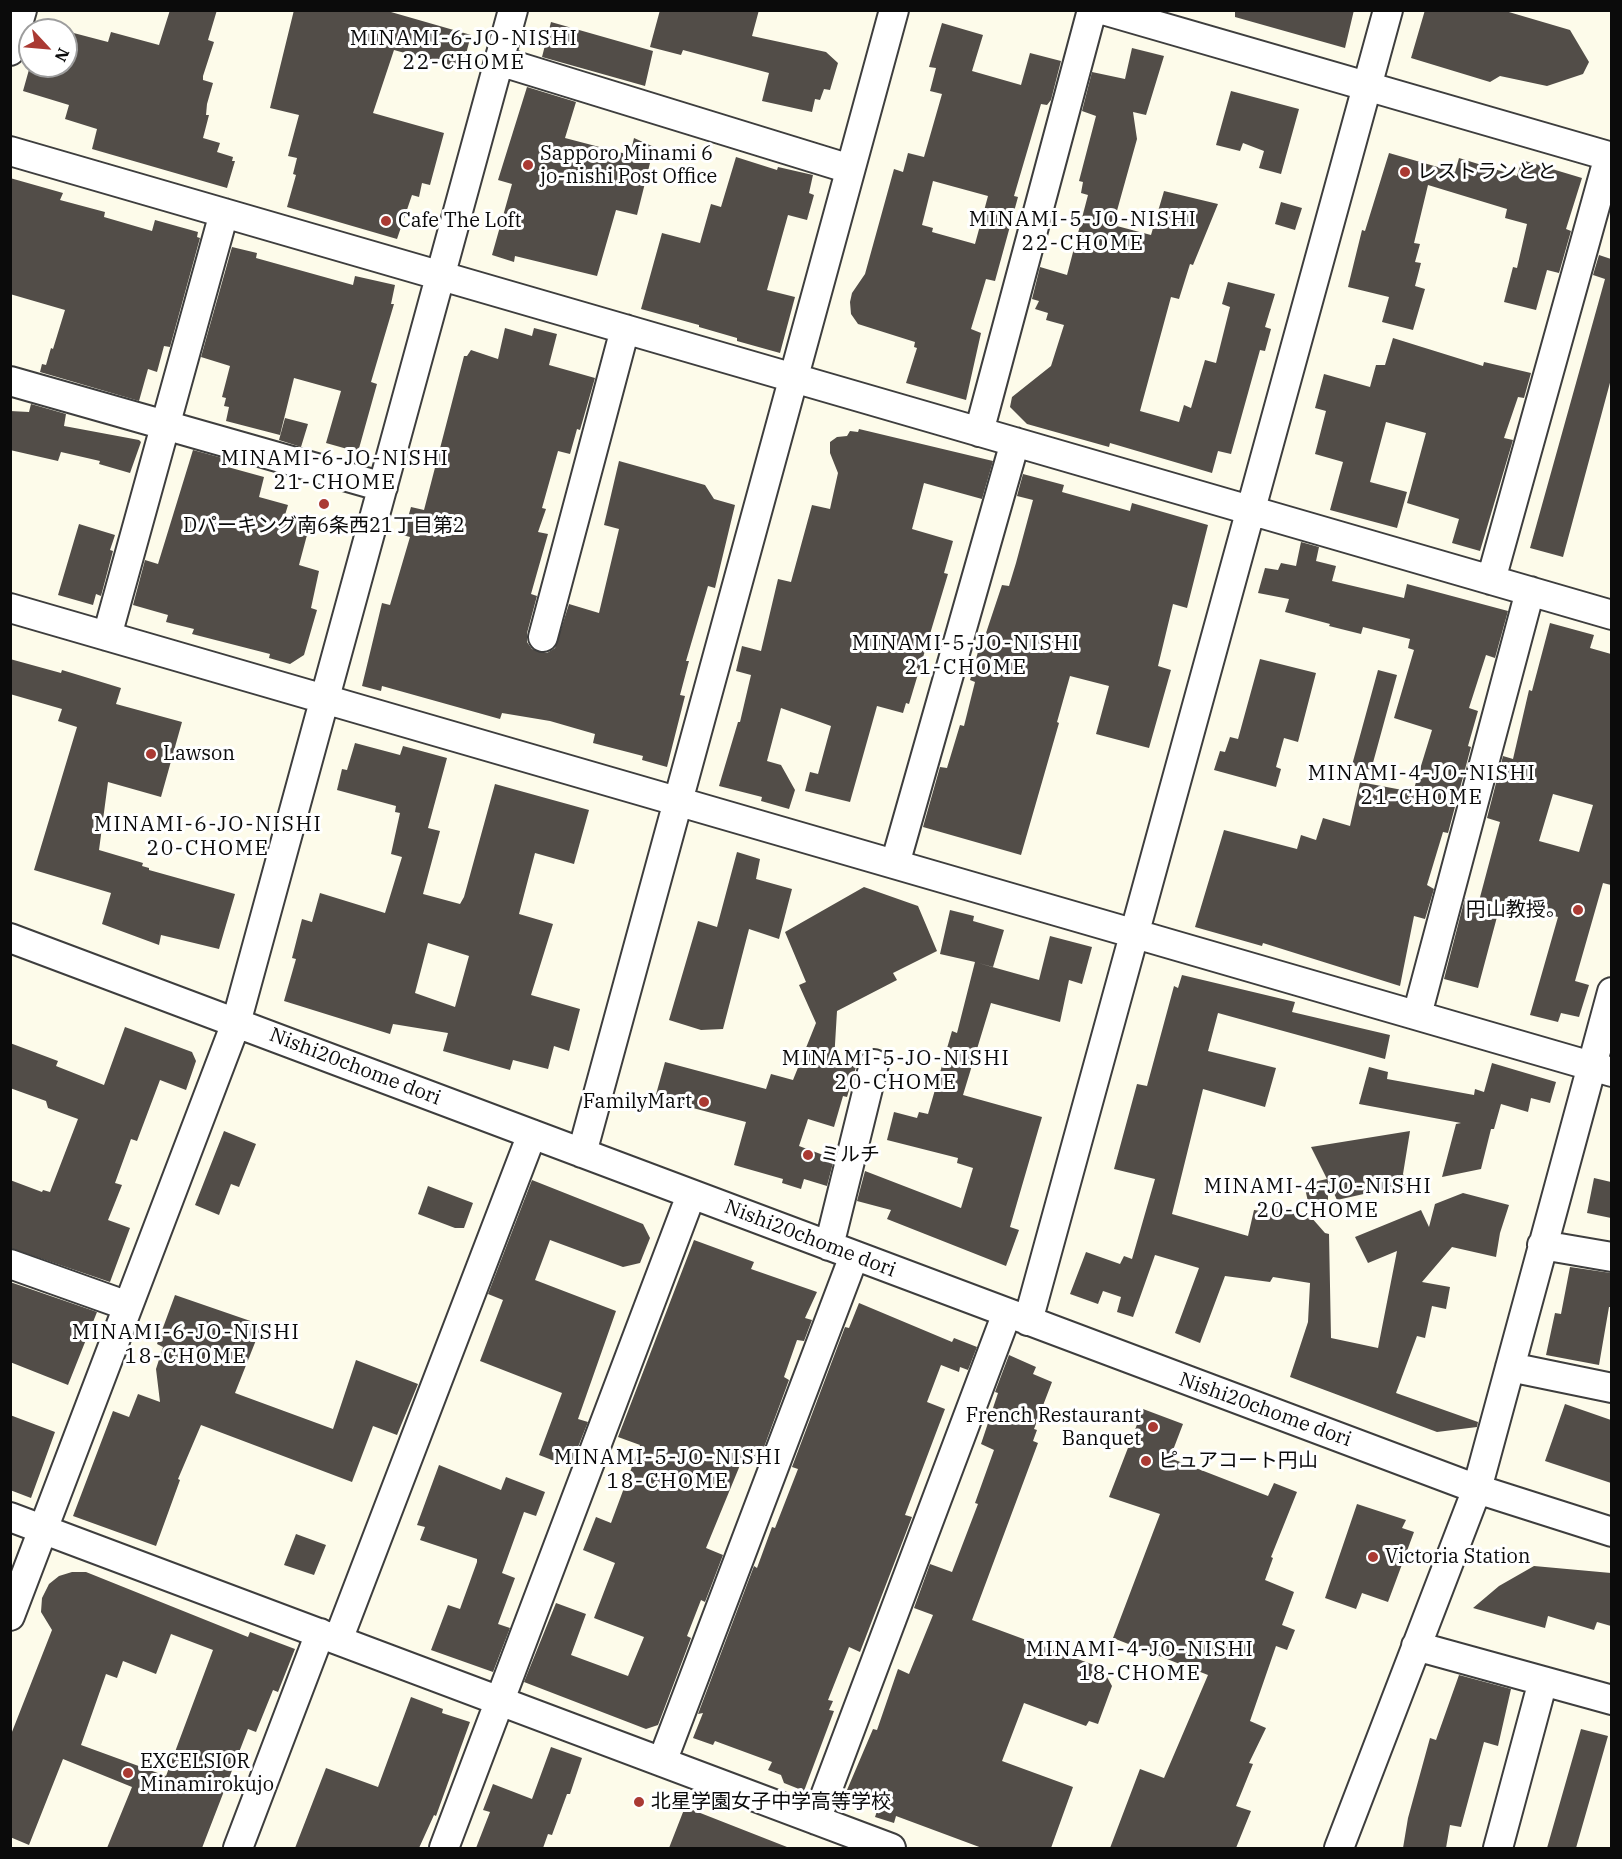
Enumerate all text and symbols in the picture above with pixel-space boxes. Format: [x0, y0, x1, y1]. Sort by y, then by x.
north arrow [18, 18, 78, 78]
district label: MINAMI-6-JO-NISHI 22-CHOME [350, 26, 578, 76]
text: N [51, 45, 74, 65]
place label: Sapporo Minami 6 jo-nishi Post Office [540, 142, 717, 189]
marker: Sapporo Minami 6 jo-nishi Post Office [521, 158, 535, 172]
place label: レストランとと [1417, 160, 1557, 184]
marker: レストランとと [1398, 165, 1412, 179]
district label: MINAMI-5-JO-NISHI 22-CHOME [969, 207, 1197, 257]
place label: Cafe The Loft [398, 209, 521, 233]
marker: Cafe The Loft [379, 214, 393, 228]
district label: MINAMI-6-JO-NISHI 21-CHOME [221, 446, 449, 496]
marker: Dパーキング南6条西21丁目第2 [317, 497, 331, 511]
place label: Dパーキング南6条西21丁目第2 [183, 514, 465, 538]
district label: MINAMI-5-JO-NISHI 21-CHOME [852, 631, 1080, 681]
place label: Lawson [163, 742, 235, 766]
marker: Lawson [144, 747, 158, 761]
district label: MINAMI-4-JO-NISHI 21-CHOME [1308, 761, 1536, 811]
district label: MINAMI-6-JO-NISHI 20-CHOME [94, 812, 322, 862]
place label: 円山教授。 [1466, 898, 1566, 922]
marker: 円山教授。 [1571, 903, 1585, 917]
street label: Nishi20chome dori [266, 1023, 444, 1111]
district label: MINAMI-5-JO-NISHI 20-CHOME [782, 1046, 1010, 1096]
place label: FamilyMart [583, 1090, 692, 1114]
marker: FamilyMart [697, 1095, 711, 1109]
place label: ミルチ [820, 1143, 880, 1167]
marker: ミルチ [801, 1148, 815, 1162]
district label: MINAMI-4-JO-NISHI 20-CHOME [1204, 1174, 1432, 1224]
street label: Nishi20chome dori [721, 1195, 899, 1283]
district label: MINAMI-6-JO-NISHI 18-CHOME [72, 1320, 300, 1370]
street label: Nishi20chome dori [1176, 1368, 1354, 1452]
place label: French Restaurant Banquet [966, 1404, 1141, 1451]
marker: French Restaurant Banquet [1146, 1420, 1160, 1434]
district label: MINAMI-5-JO-NISHI 18-CHOME [554, 1445, 782, 1495]
place label: ピュアコート円山 [1158, 1449, 1318, 1473]
marker: ピュアコート円山 [1139, 1454, 1153, 1468]
place label: Victoria Station [1385, 1545, 1531, 1569]
marker: Victoria Station [1366, 1550, 1380, 1564]
district label: MINAMI-4-JO-NISHI 18-CHOME [1026, 1637, 1254, 1687]
place label: EXCELSIOR Minamirokujo [140, 1750, 274, 1797]
marker: EXCELSIOR Minamirokujo [121, 1766, 135, 1780]
place label: 北星学園女子中学高等学校 [651, 1790, 891, 1814]
marker: 北星学園女子中学高等学校 [632, 1795, 646, 1809]

